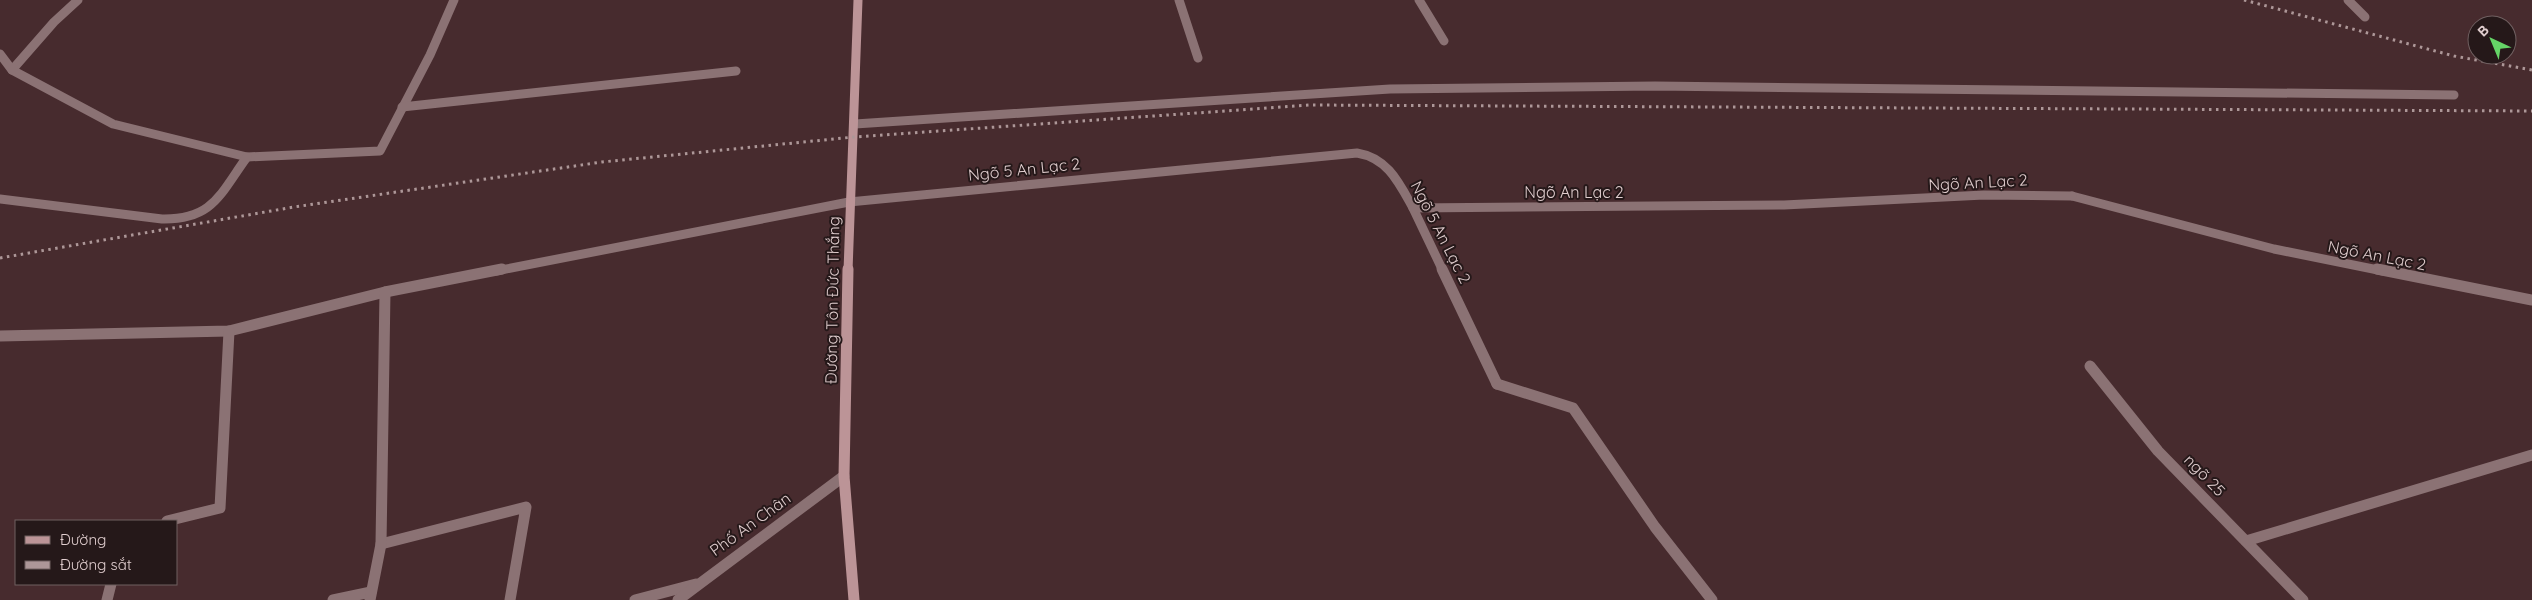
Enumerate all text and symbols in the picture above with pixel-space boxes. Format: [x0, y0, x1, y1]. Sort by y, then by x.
north arrow [2467, 15, 2517, 65]
text: B [2473, 21, 2493, 40]
street label: Ngõ 5 An Lạc 2 [967, 153, 1081, 185]
street label: Ngõ An Lạc 2 [1928, 169, 2028, 195]
street label: Ngõ 5 An Lạc 2 [1407, 177, 1475, 287]
street label: Ngõ An Lạc 2 [1524, 182, 1624, 202]
street label: Đường Tôn Đức Thắng [821, 216, 843, 384]
street label: Ngõ An Lạc 2 [2326, 236, 2428, 274]
street label: ngõ 25 [2180, 450, 2230, 500]
street label: Phố An Chân [706, 488, 794, 560]
legend [15, 520, 178, 585]
text: Đường [60, 530, 106, 549]
text: Đường sắt [60, 555, 132, 574]

